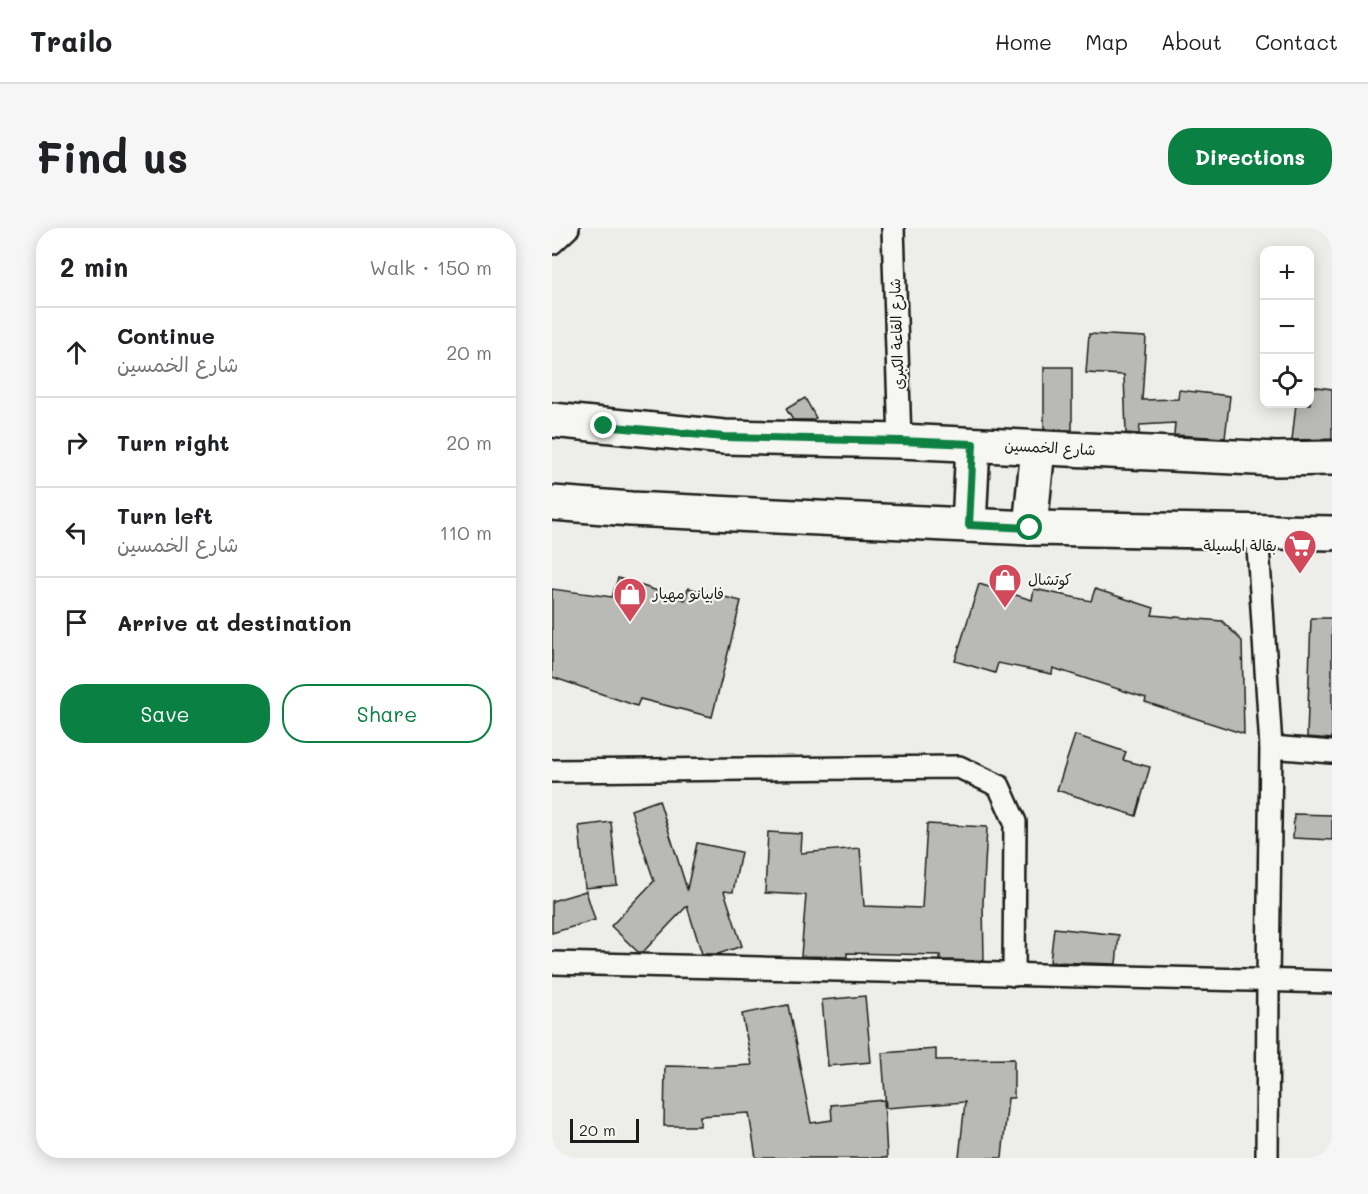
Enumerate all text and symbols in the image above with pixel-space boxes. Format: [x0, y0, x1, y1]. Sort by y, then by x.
text: Trailo [30, 23, 112, 59]
text: Home [995, 28, 1052, 55]
text: Map [1085, 28, 1128, 55]
text: About [1161, 28, 1222, 55]
text: Contact [1255, 28, 1338, 55]
button: Directions [1168, 128, 1332, 185]
text: Find us [36, 129, 188, 184]
map controls [1260, 246, 1314, 408]
button: + [1260, 246, 1314, 300]
text: 2 min [60, 250, 128, 284]
text: Walk · 150 m [370, 254, 492, 280]
street label: شارع القاعة الكبرى [884, 278, 909, 390]
button: − [1260, 300, 1314, 354]
text: Continue [117, 321, 215, 350]
icon: ahead [60, 336, 93, 369]
text: 20 m [446, 339, 492, 365]
text: شارع الخمسين [117, 351, 239, 377]
button: locate [1260, 354, 1314, 408]
route end [590, 412, 616, 438]
icon: right [60, 426, 93, 459]
text: Turn right [117, 428, 229, 457]
text: 20 m [446, 429, 492, 455]
street label: شارع الخمسين [1004, 435, 1096, 460]
text: Turn left [117, 501, 213, 530]
route start [1016, 514, 1042, 540]
icon: left [60, 516, 93, 549]
text: 110 m [439, 519, 492, 545]
supermarket icon: بقالة المسيلة [1282, 528, 1318, 575]
text: شارع الخمسين [117, 531, 239, 557]
place label: بقالة المسيلة [1204, 535, 1277, 555]
shop icon: كوتشال [987, 562, 1023, 609]
place label: كوتشال [1028, 569, 1072, 590]
shop icon: فابيانو مهيار [612, 576, 648, 623]
place label: فابيانو مهيار [652, 583, 724, 603]
icon: arrive [60, 606, 93, 639]
text: Arrive at destination [117, 608, 352, 637]
button: Save [60, 684, 270, 743]
button: Share [282, 684, 492, 743]
scale bar [570, 1116, 639, 1144]
text: 20 m [579, 1119, 616, 1140]

